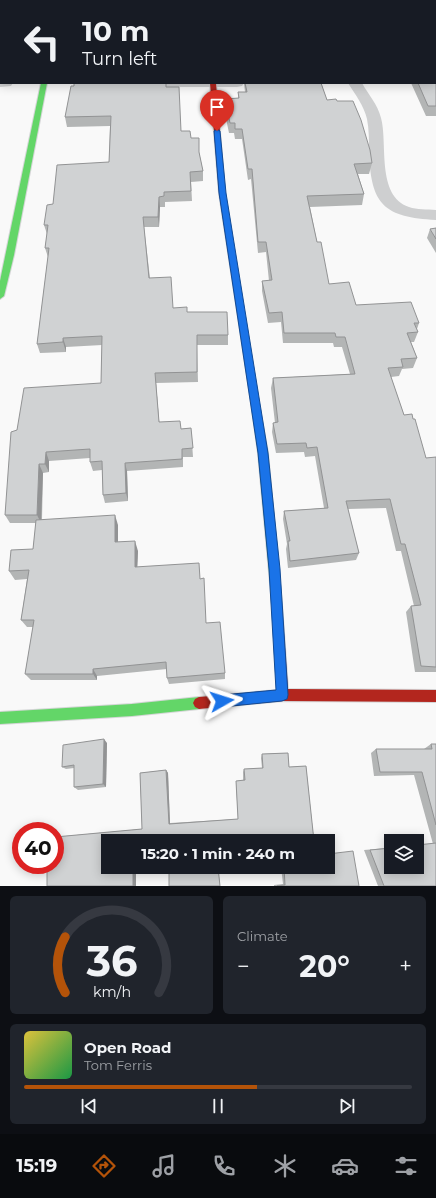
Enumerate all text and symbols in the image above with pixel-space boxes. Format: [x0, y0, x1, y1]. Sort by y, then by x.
text: 10 m [82, 14, 149, 48]
icon: left [16, 16, 68, 68]
text: Turn left [82, 48, 157, 70]
pin [200, 90, 234, 131]
icon: arrive [206, 96, 228, 118]
position arrow [201, 680, 243, 722]
speed limit sign: 40 [12, 822, 64, 874]
map controls [384, 834, 424, 874]
button: layers [384, 834, 424, 874]
text: 15:20 · 1 min · 240 m [141, 844, 295, 863]
text: Climate [237, 928, 288, 944]
text: 36 [85, 936, 137, 986]
text: 20° [299, 948, 350, 985]
text: − [237, 953, 250, 980]
text: + [399, 953, 412, 980]
text: km/h [92, 983, 131, 1001]
text: Open Road [84, 1038, 172, 1057]
text: Tom Ferris [84, 1057, 152, 1073]
icon: previous [78, 1095, 100, 1117]
icon: pause [207, 1095, 229, 1117]
icon: next [336, 1095, 358, 1117]
icon: directions [90, 1152, 118, 1180]
icon: music [150, 1152, 178, 1180]
icon: phone [210, 1152, 238, 1180]
icon: climate [271, 1152, 299, 1180]
icon: car [331, 1152, 359, 1180]
icon: filters [392, 1152, 420, 1180]
text: 15:19 [16, 1155, 57, 1177]

